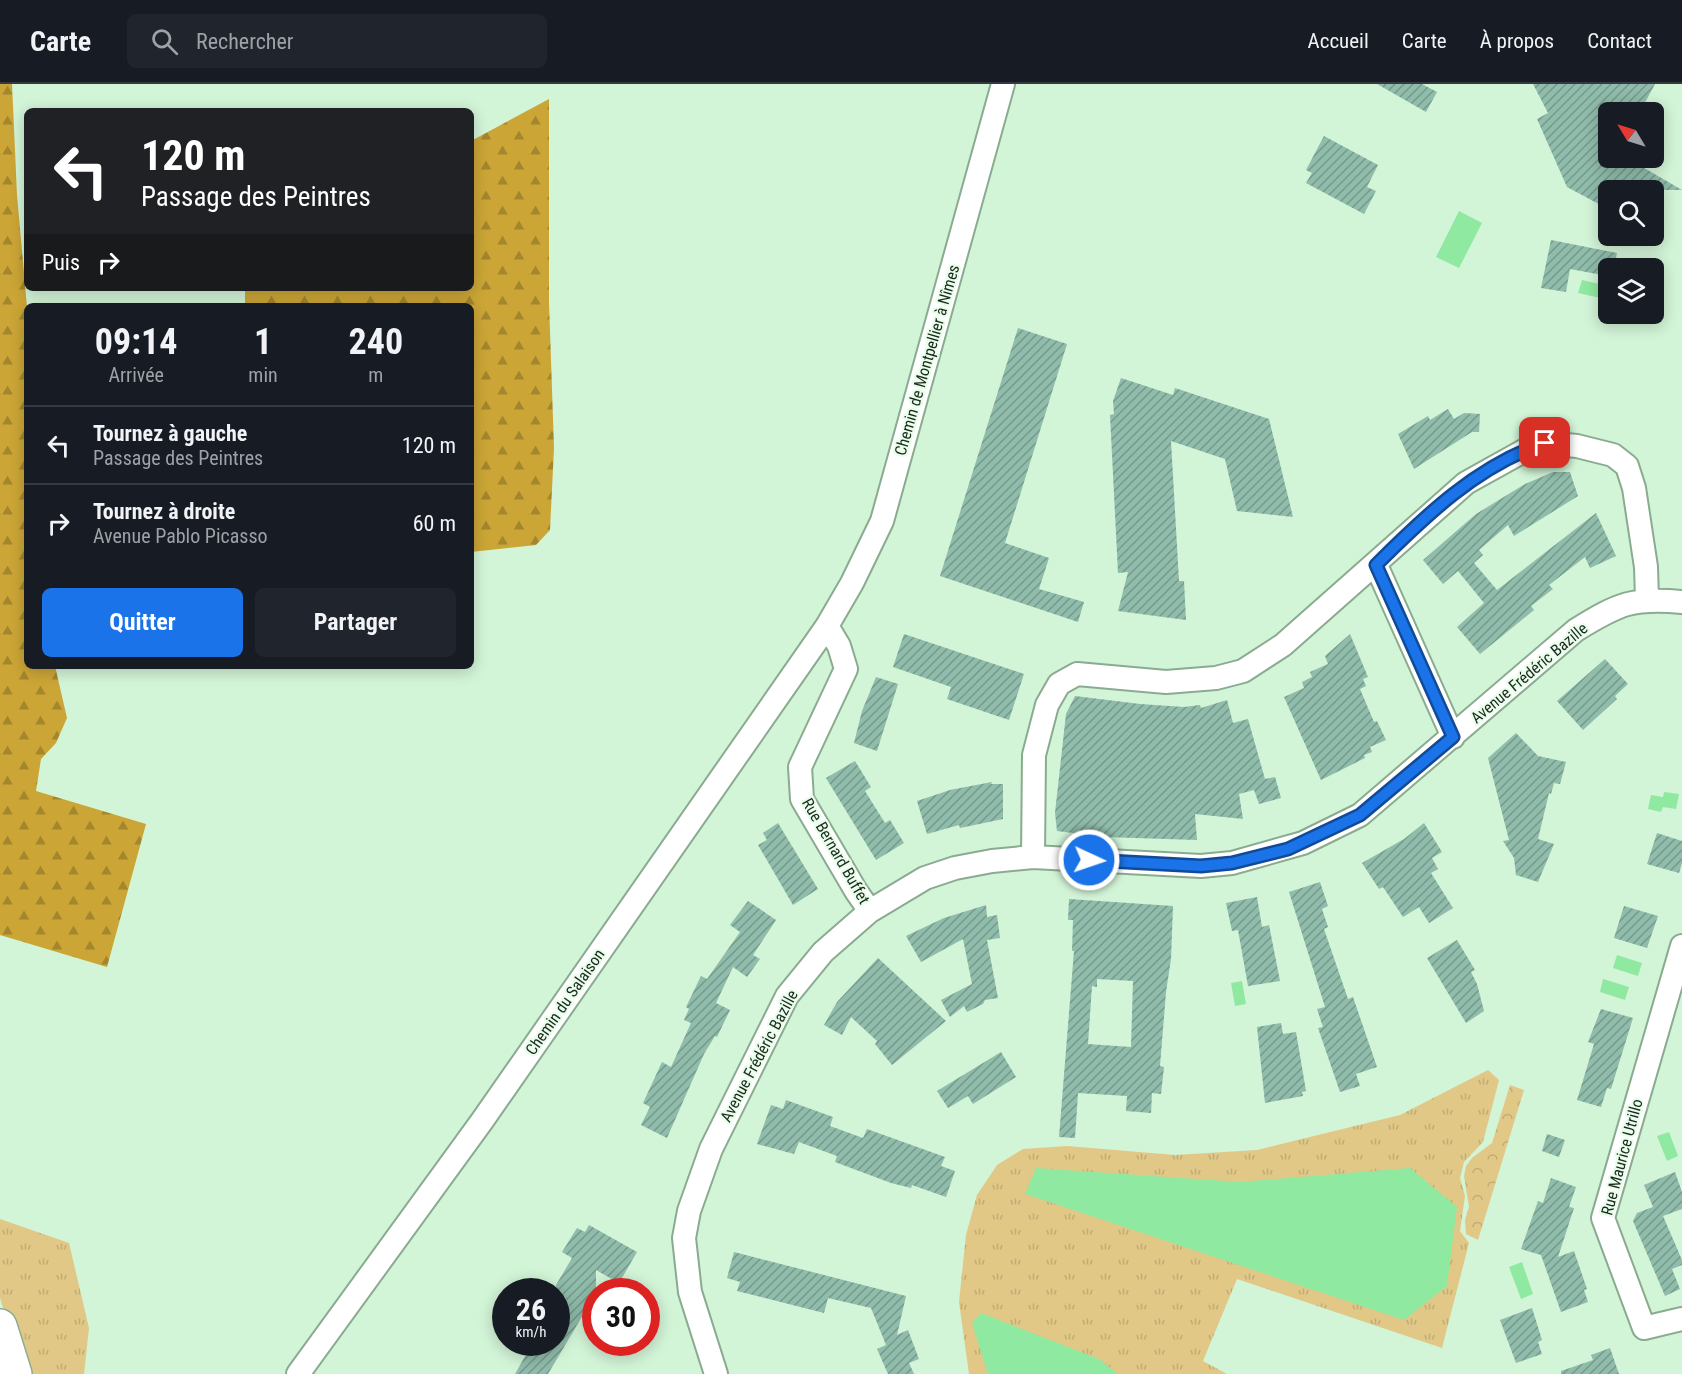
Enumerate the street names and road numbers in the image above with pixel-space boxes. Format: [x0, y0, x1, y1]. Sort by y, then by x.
street label: Chemin de Montpellier à Nîmes [891, 262, 963, 458]
street label: Avenue Frédéric Bazille [1467, 619, 1591, 727]
street label: Rue Bernard Buffet [798, 795, 874, 907]
street label: Chemin du Salaison [521, 945, 609, 1059]
street label: Avenue Frédéric Bazille [716, 987, 802, 1125]
street label: Rue Maurice Utrillo [1597, 1097, 1647, 1217]

